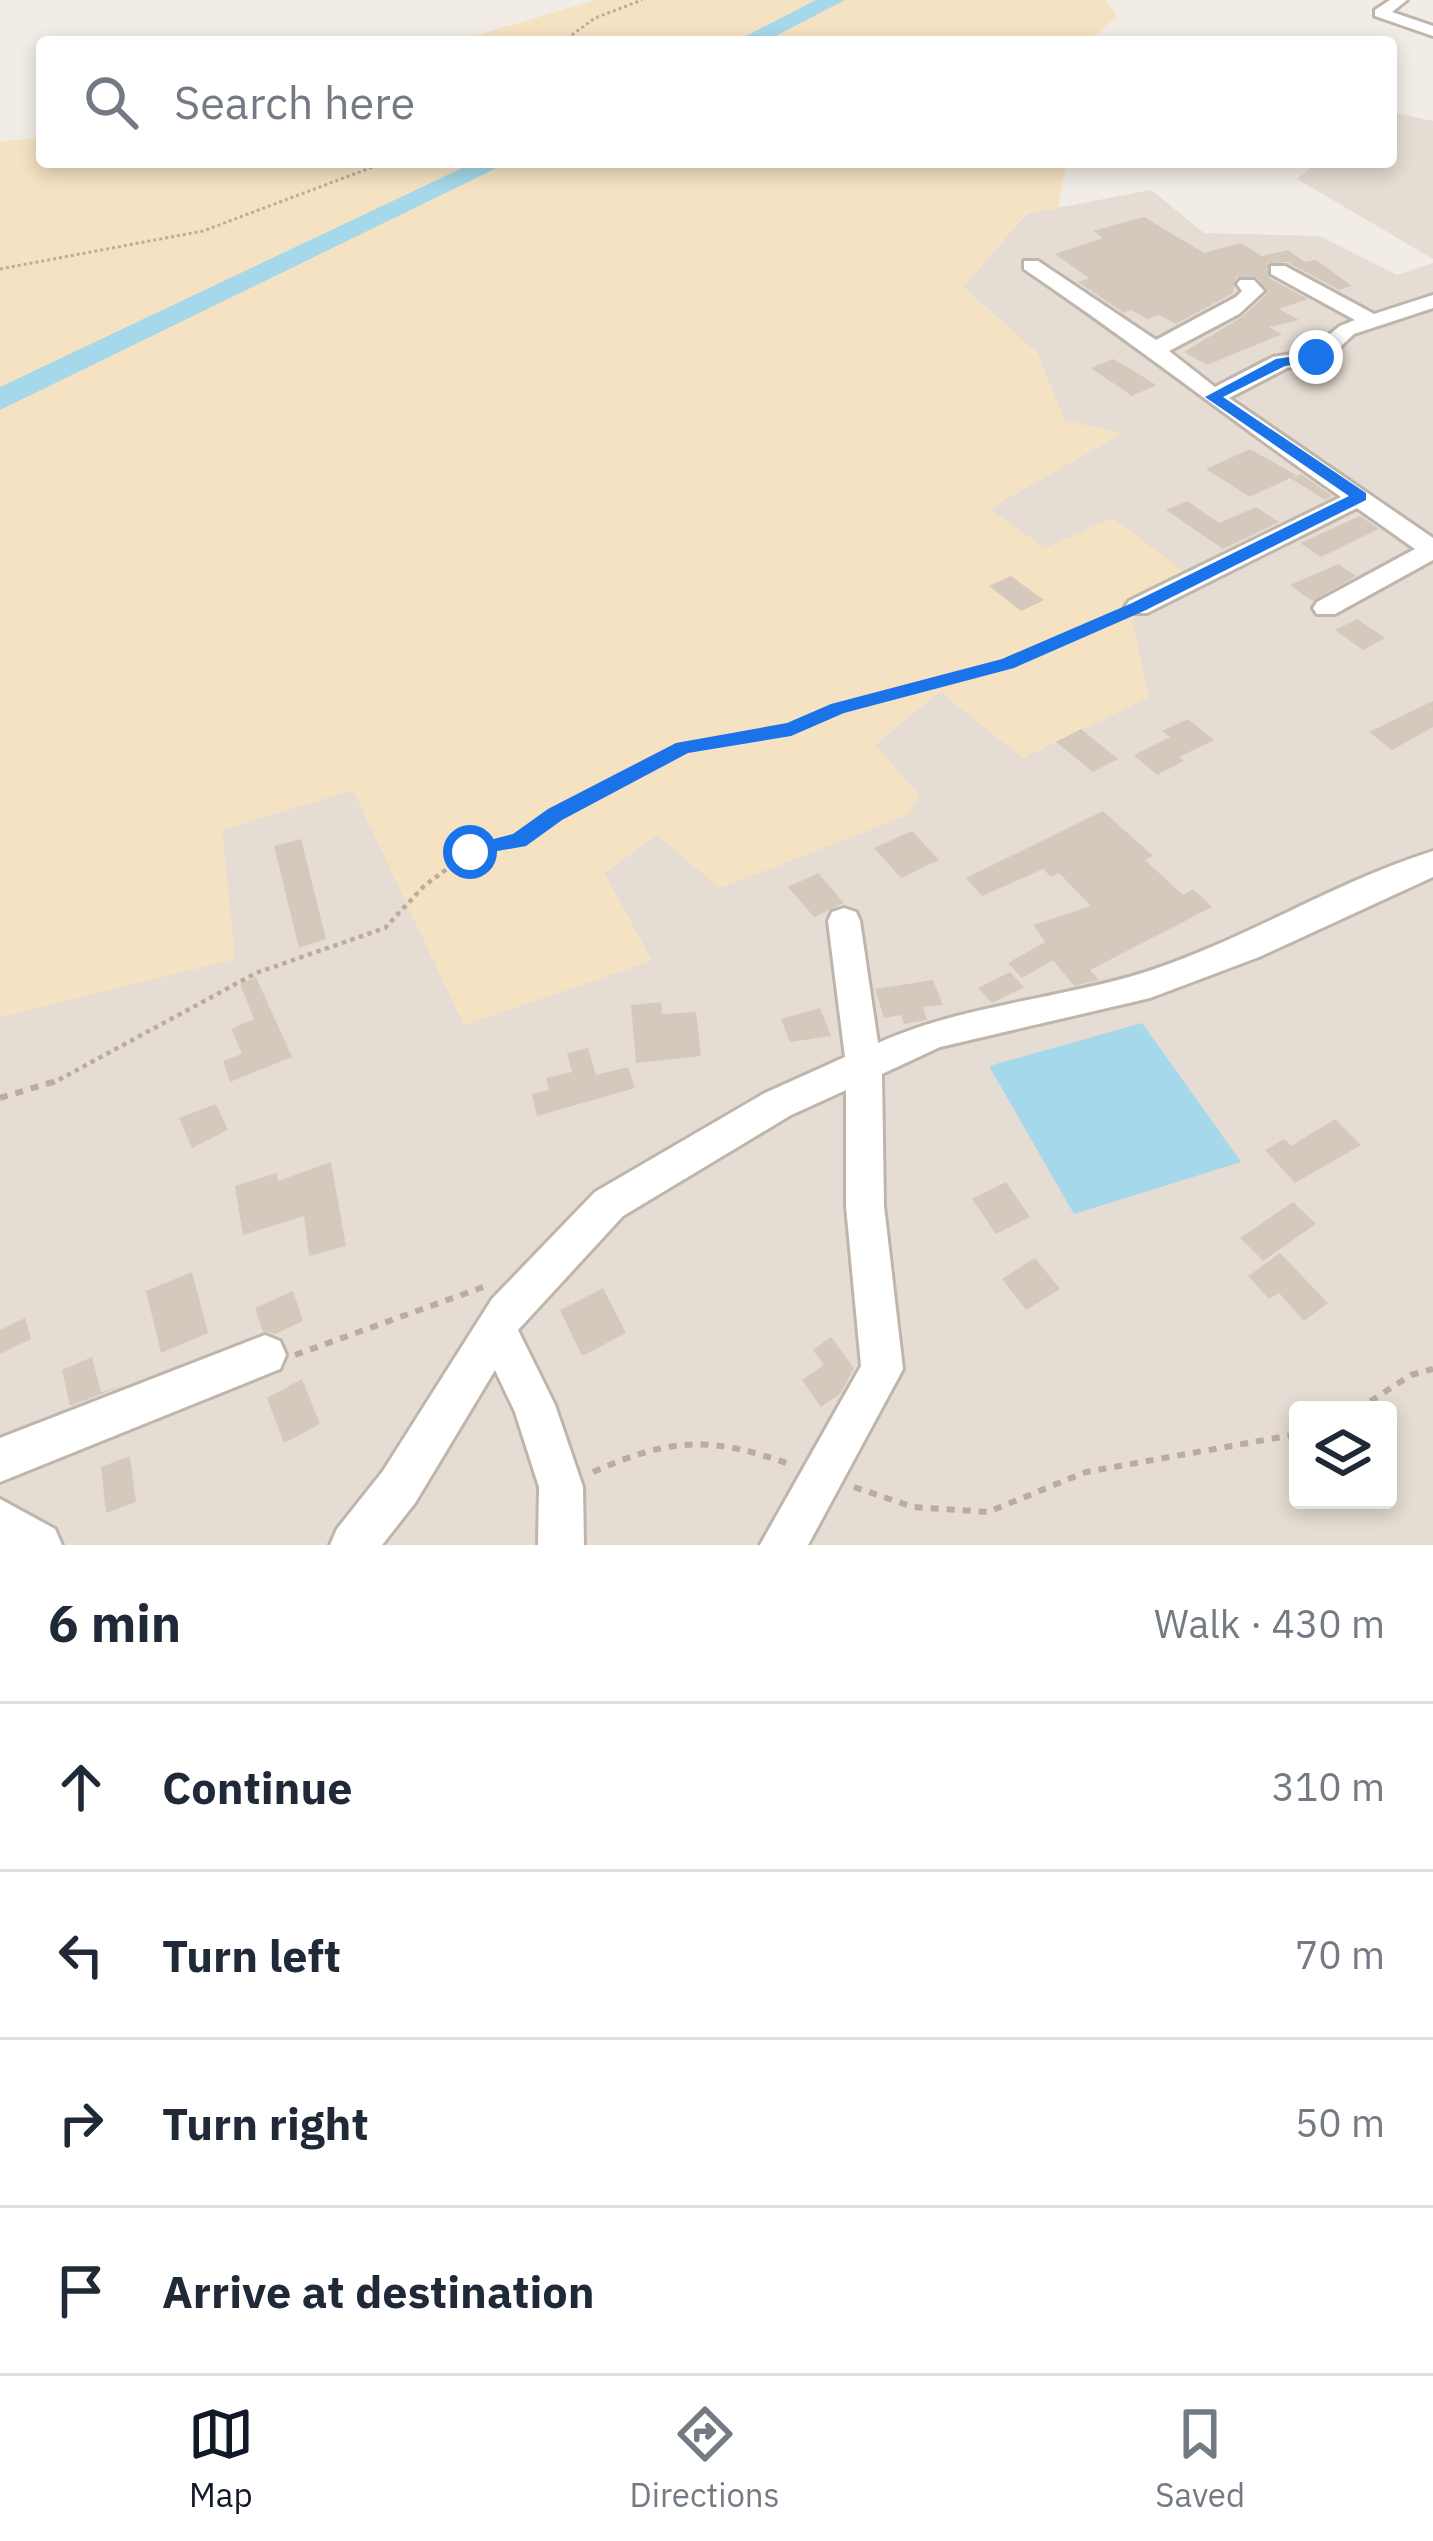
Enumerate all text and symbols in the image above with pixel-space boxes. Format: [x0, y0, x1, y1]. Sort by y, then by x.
search box [36, 36, 1397, 168]
icon: search [78, 69, 144, 135]
text: Search here [174, 73, 415, 131]
route end [1289, 330, 1343, 384]
route start [443, 825, 497, 879]
map controls [1289, 1401, 1397, 1509]
button: layers [1289, 1401, 1397, 1509]
text: 6 min [48, 1590, 181, 1656]
text: Walk · 430 m [1154, 1598, 1385, 1649]
icon: ahead [48, 1754, 114, 1820]
text: Continue [162, 1758, 353, 1816]
text: 310 m [1272, 1761, 1385, 1812]
icon: left [48, 1922, 114, 1988]
text: Turn left [162, 1926, 341, 1984]
text: 70 m [1295, 1929, 1385, 1980]
icon: right [48, 2090, 114, 2156]
text: Turn right [162, 2094, 369, 2152]
text: 50 m [1295, 2097, 1385, 2148]
icon: arrive [48, 2258, 114, 2324]
text: Arrive at destination [162, 2262, 595, 2320]
tab: Map [188, 2401, 254, 2516]
tab: Directions [630, 2401, 780, 2516]
tab: Saved [1155, 2401, 1245, 2516]

